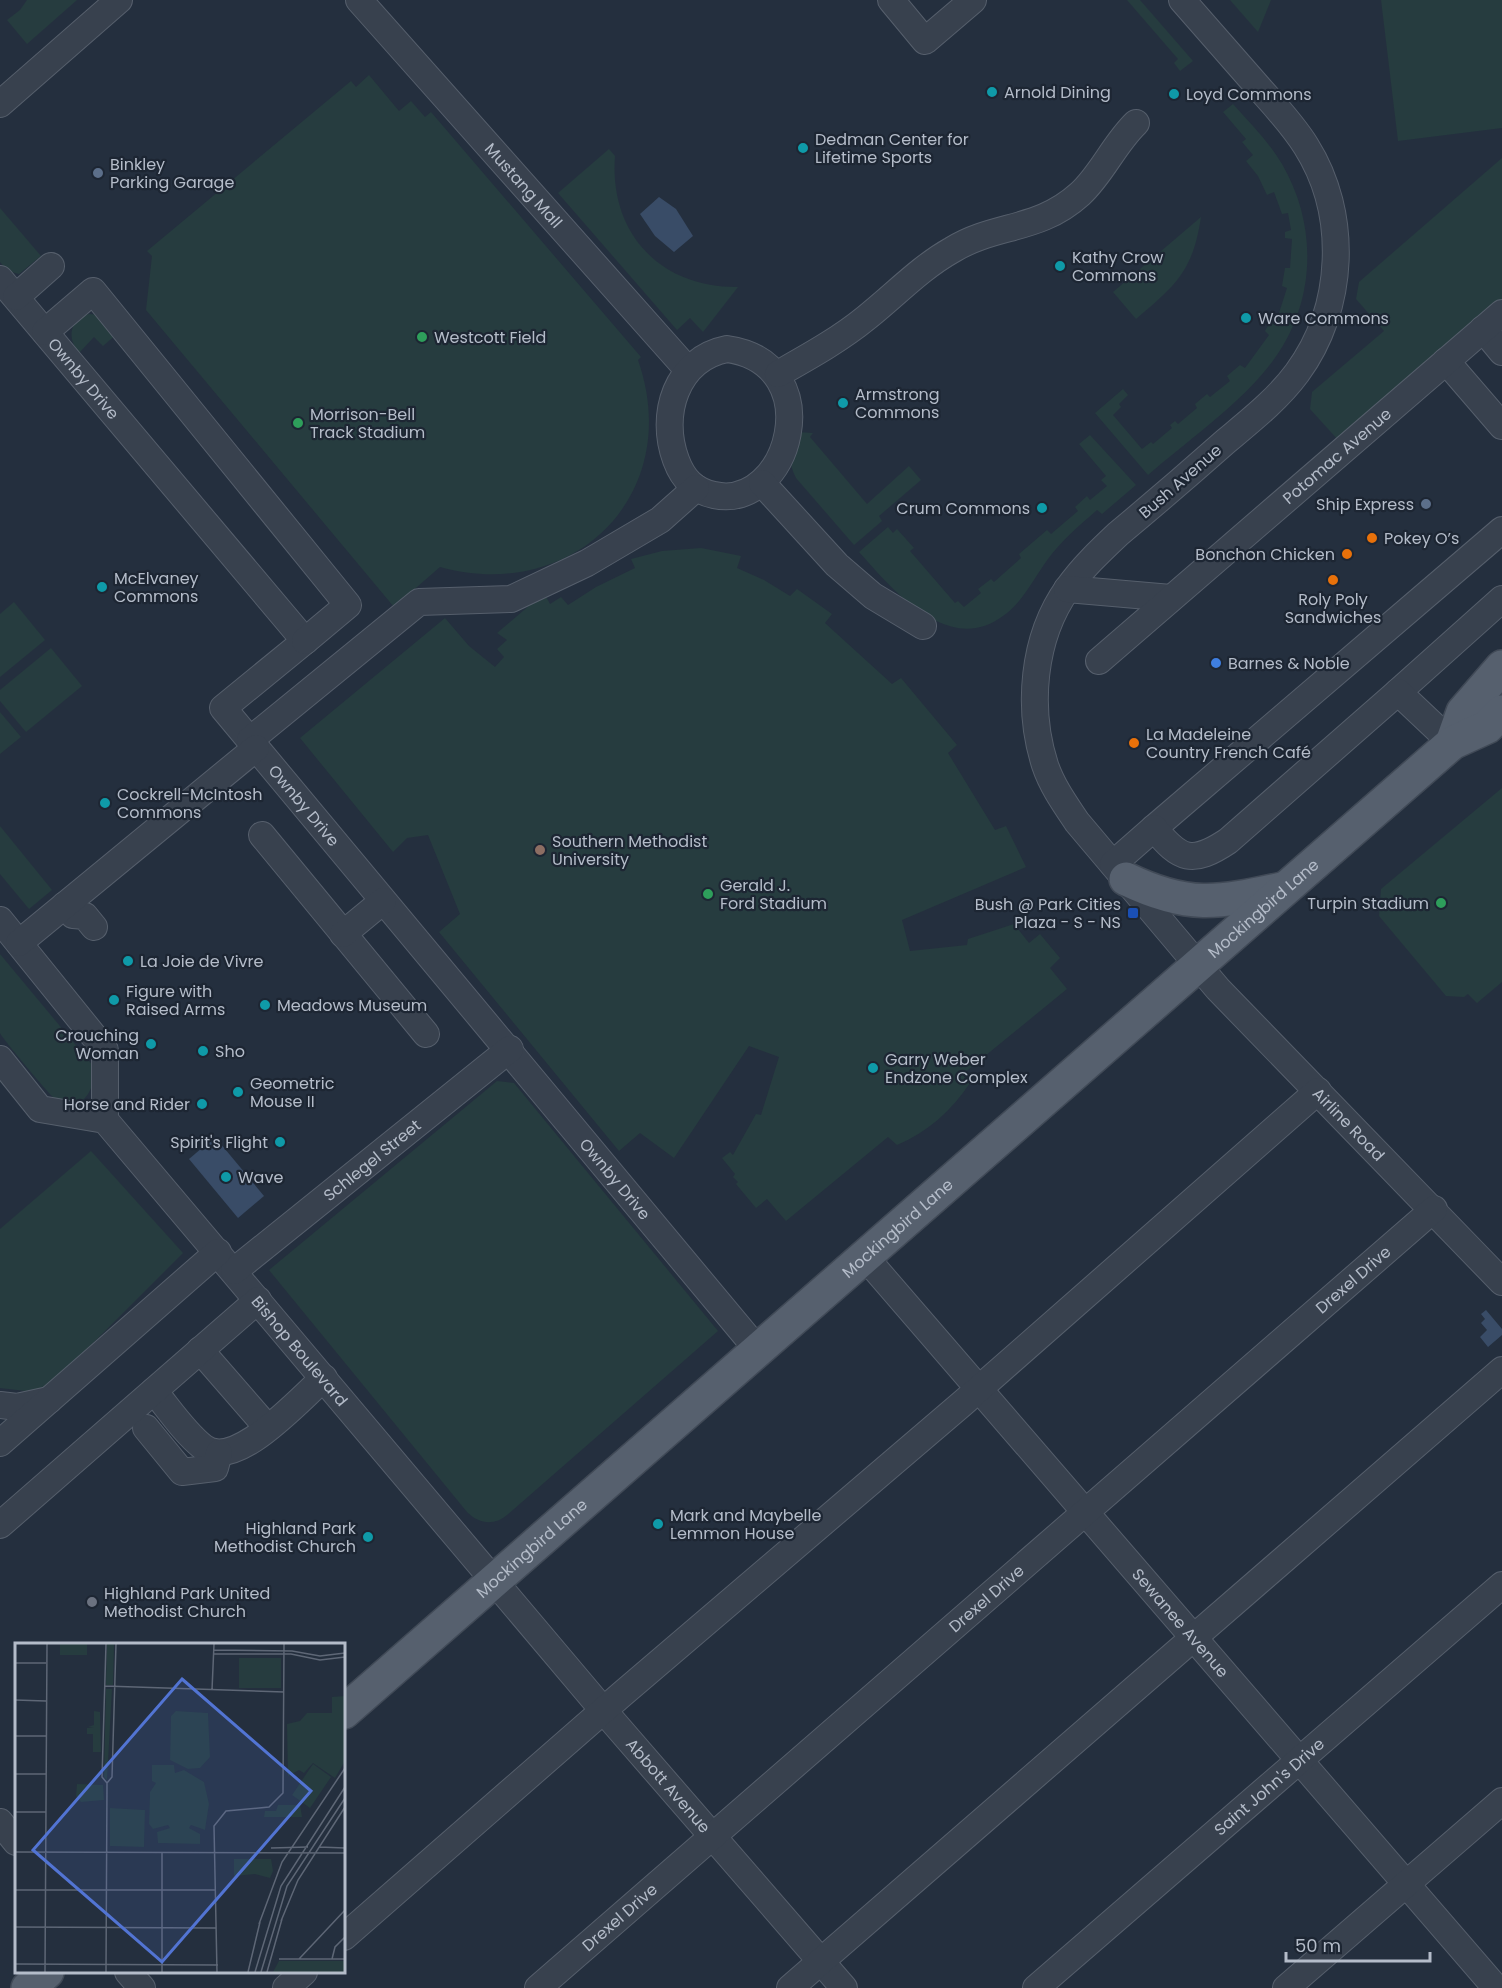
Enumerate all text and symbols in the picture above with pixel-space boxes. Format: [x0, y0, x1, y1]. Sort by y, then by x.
place label: Arnold Dining [1004, 81, 1111, 104]
place label: Loyd Commons [1186, 83, 1312, 106]
marker: Arnold Dining [985, 85, 999, 99]
marker: Loyd Commons [1167, 87, 1181, 101]
place label: Dedman Center for Lifetime Sports [815, 128, 969, 169]
street label: Mustang Mall [479, 138, 568, 233]
marker: Dedman Center for Lifetime Sports [796, 141, 810, 155]
place label: Binkley Parking Garage [110, 153, 234, 194]
marker: Binkley Parking Garage [91, 166, 105, 180]
place label: Kathy Crow Commons [1072, 246, 1163, 287]
marker: Kathy Crow Commons [1053, 259, 1067, 273]
place label: Ware Commons [1258, 307, 1389, 330]
marker: Ware Commons [1239, 311, 1253, 325]
place label: Westcott Field [434, 326, 546, 349]
marker: Westcott Field [415, 330, 429, 344]
street label: Ownby Drive [42, 333, 125, 425]
place label: Armstrong Commons [855, 383, 940, 424]
marker: Armstrong Commons [836, 396, 850, 410]
place label: Morrison-Bell Track Stadium [310, 403, 425, 444]
street label: Potomac Avenue [1278, 403, 1396, 510]
marker: Morrison-Bell Track Stadium [291, 416, 305, 430]
street label: Bush Avenue [1134, 439, 1227, 524]
place label: Ship Express [1316, 493, 1414, 516]
place label: Crum Commons [896, 497, 1030, 520]
marker: Ship Express [1419, 497, 1433, 511]
marker: Crum Commons [1035, 501, 1049, 515]
place label: Pokey O’s [1384, 527, 1459, 550]
marker: Pokey O’s [1365, 531, 1379, 545]
place label: Bonchon Chicken [1195, 543, 1335, 566]
marker: Bonchon Chicken [1340, 547, 1354, 561]
place label: McElvaney Commons [114, 567, 199, 608]
marker: Roly Poly Sandwiches [1326, 573, 1340, 587]
marker: McElvaney Commons [95, 580, 109, 594]
place label: Roly Poly Sandwiches [1285, 588, 1381, 629]
place label: Barnes & Noble [1228, 652, 1350, 675]
marker: Barnes & Noble [1209, 656, 1223, 670]
place label: La Madeleine Country French Café [1146, 723, 1311, 764]
marker: La Madeleine Country French Café [1127, 736, 1141, 750]
street label: Ownby Drive [263, 760, 345, 852]
place label: Cockrell-McIntosh Commons [117, 783, 262, 824]
marker: Cockrell-McIntosh Commons [98, 796, 112, 810]
place label: Southern Methodist University [552, 830, 707, 871]
marker: Southern Methodist University [533, 843, 547, 857]
street label: Mockingbird Lane [1203, 854, 1324, 964]
place label: Gerald J. Ford Stadium [720, 874, 827, 915]
marker: Gerald J. Ford Stadium [701, 887, 715, 901]
place label: Turpin Stadium [1307, 892, 1429, 915]
place label: Bush @ Park Cities Plaza - S - NS [975, 893, 1121, 934]
marker: Turpin Stadium [1434, 896, 1448, 910]
marker: Bush @ Park Cities Plaza - S - NS [1126, 906, 1140, 920]
place label: La Joie de Vivre [140, 950, 264, 973]
marker: La Joie de Vivre [121, 954, 135, 968]
place label: Figure with Raised Arms [126, 980, 225, 1021]
marker: Figure with Raised Arms [107, 993, 121, 1007]
place label: Meadows Museum [277, 994, 427, 1017]
marker: Meadows Museum [258, 998, 272, 1012]
place label: Crouching Woman [55, 1024, 139, 1065]
marker: Crouching Woman [144, 1037, 158, 1051]
place label: Sho [215, 1040, 245, 1063]
marker: Sho [196, 1044, 210, 1058]
place label: Garry Weber Endzone Complex [885, 1048, 1028, 1089]
marker: Garry Weber Endzone Complex [866, 1061, 880, 1075]
place label: Geometric Mouse II [250, 1072, 335, 1113]
street label: Airline Road [1307, 1082, 1390, 1166]
marker: Geometric Mouse II [231, 1085, 245, 1099]
place label: Horse and Rider [64, 1093, 190, 1116]
marker: Horse and Rider [195, 1097, 209, 1111]
street label: Schlegel Street [319, 1114, 426, 1207]
place label: Spirit's Flight [170, 1131, 268, 1154]
street label: Ownby Drive [574, 1133, 656, 1225]
marker: Spirit's Flight [273, 1135, 287, 1149]
place label: Wave [238, 1166, 283, 1189]
marker: Wave [219, 1170, 233, 1184]
street label: Mockingbird Lane [837, 1173, 958, 1284]
street label: Drexel Drive [1311, 1240, 1396, 1319]
street label: Bishop Boulevard [246, 1291, 353, 1411]
street label: Mockingbird Lane [471, 1493, 592, 1603]
place label: Mark and Maybelle Lemmon House [670, 1504, 821, 1545]
place label: Highland Park Methodist Church [214, 1517, 357, 1558]
marker: Mark and Maybelle Lemmon House [651, 1517, 665, 1531]
marker: Highland Park Methodist Church [361, 1530, 375, 1544]
street label: Drexel Drive [944, 1559, 1029, 1638]
street label: Sewanee Avenue [1127, 1563, 1234, 1683]
place label: Highland Park United Methodist Church [104, 1582, 270, 1623]
marker: Highland Park United Methodist Church [85, 1595, 99, 1609]
inset map [15, 1643, 345, 1973]
street label: Abbott Avenue [621, 1733, 716, 1838]
street label: Saint John's Drive [1209, 1733, 1329, 1841]
street label: Drexel Drive [577, 1878, 663, 1957]
scale bar [1286, 1925, 1430, 1963]
text: 50 m [1295, 1933, 1341, 1958]

